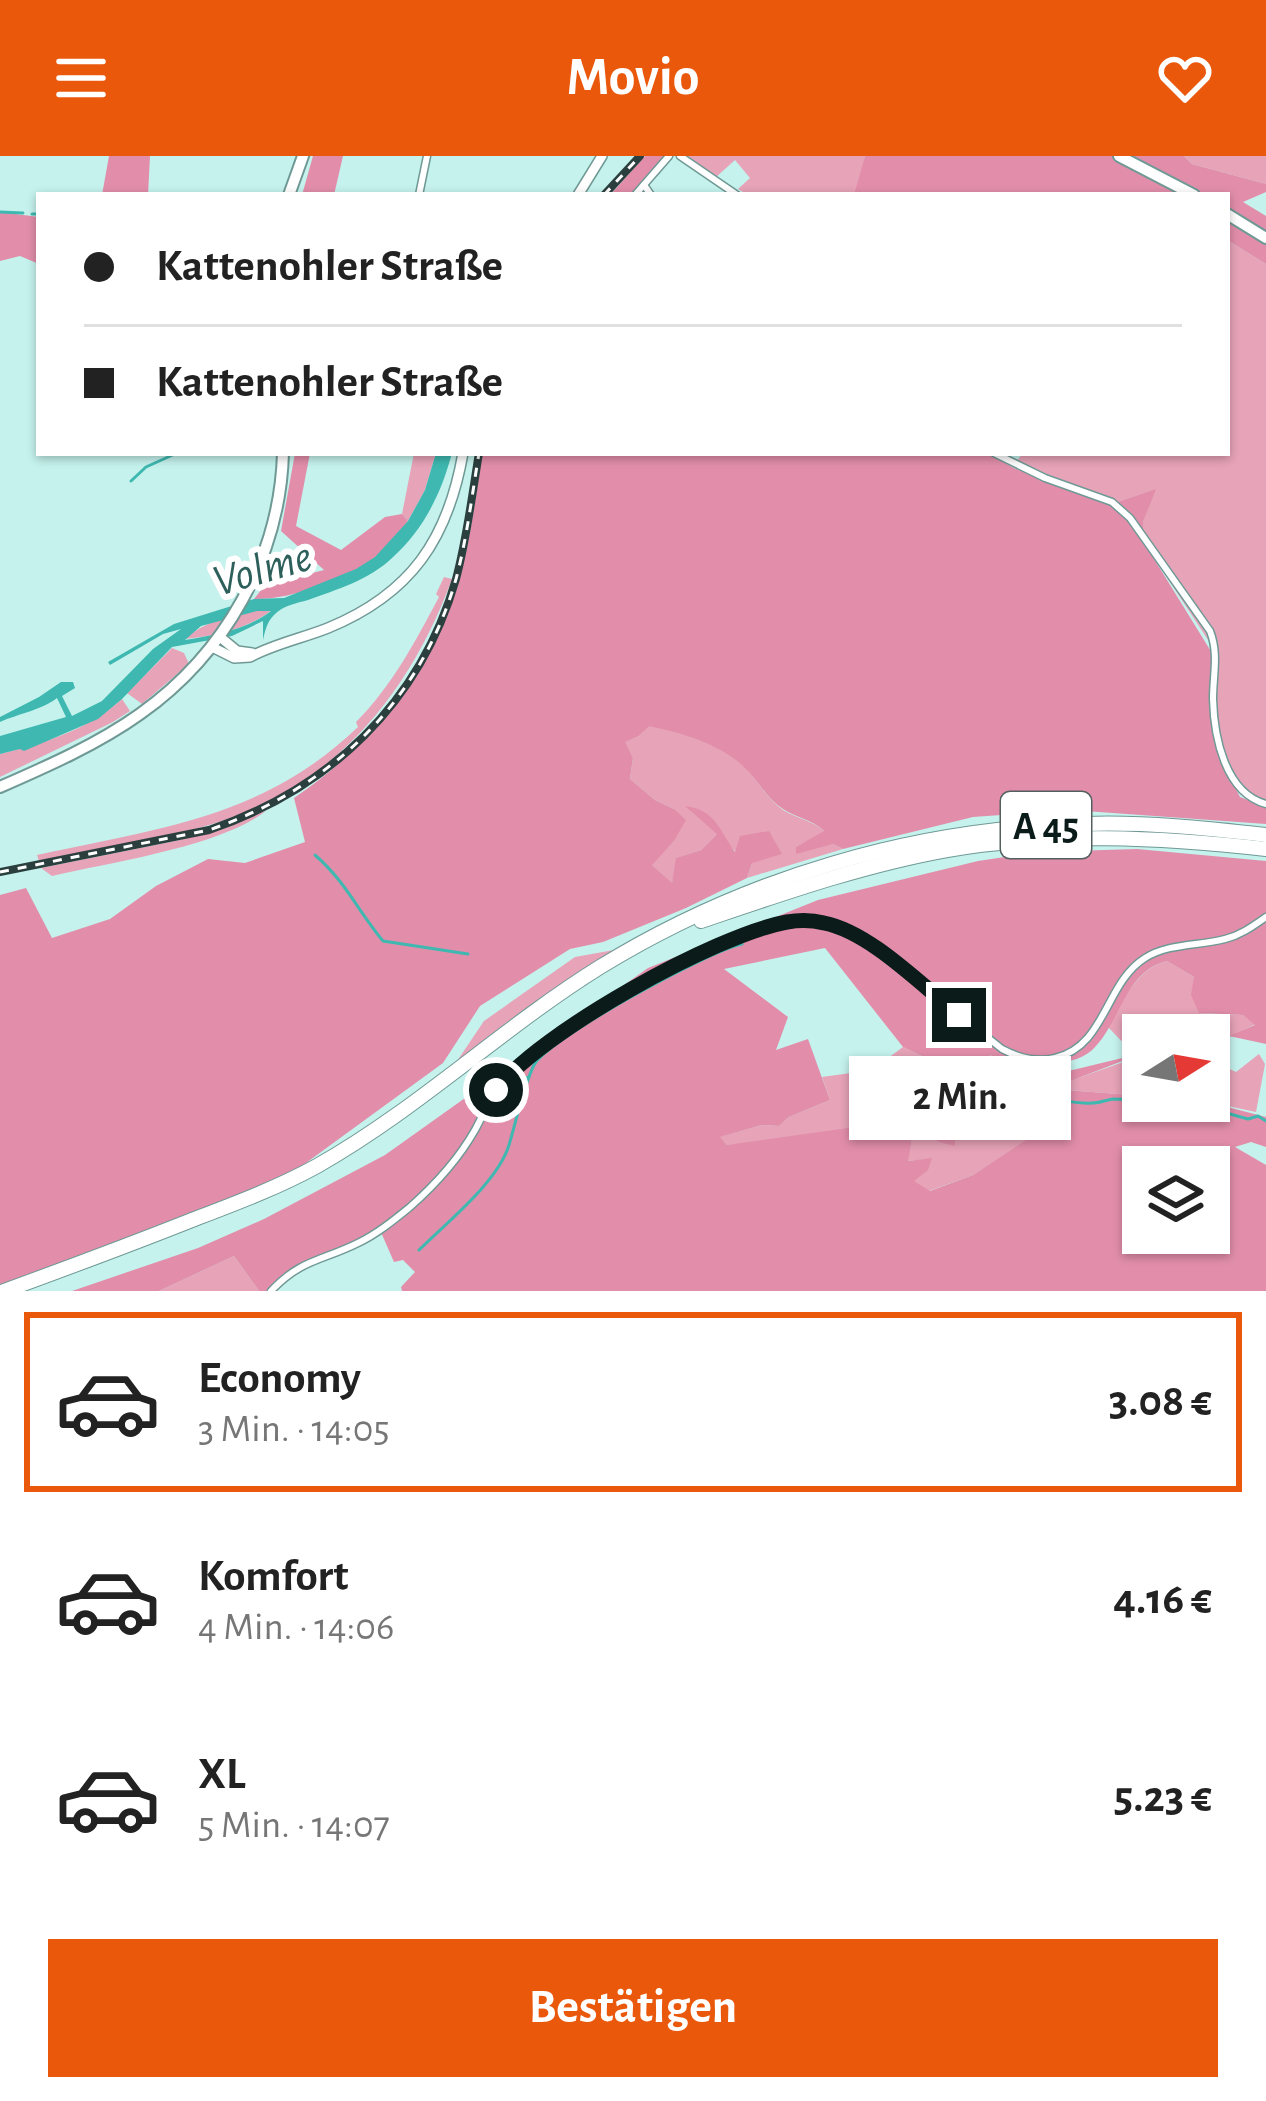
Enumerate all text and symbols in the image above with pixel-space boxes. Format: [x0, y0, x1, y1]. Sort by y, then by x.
icon: menu [48, 45, 114, 111]
icon: heart [1152, 45, 1218, 111]
text: Movio [566, 51, 700, 105]
text: Kattenohler Straße [156, 244, 503, 289]
text: Kattenohler Straße [156, 360, 503, 405]
water label: Volme [208, 534, 317, 605]
road number: A 45 [1001, 792, 1091, 858]
route end [932, 988, 986, 1042]
north arrow [1122, 1014, 1230, 1122]
map controls [1122, 1014, 1230, 1254]
callout: 2 Min. [848, 1057, 1070, 1141]
route start [469, 1063, 523, 1117]
text: 2 Min. [912, 1078, 1008, 1117]
button: layers [1122, 1146, 1230, 1254]
icon: car [54, 1348, 162, 1456]
text: Economy [198, 1356, 361, 1401]
text: 3.08 € [1109, 1379, 1212, 1424]
text: 3 Min. · 14:05 [198, 1410, 390, 1449]
icon: car [54, 1546, 162, 1654]
text: Komfort [198, 1554, 348, 1599]
text: 4.16 € [1113, 1577, 1212, 1622]
text: 4 Min. · 14:06 [198, 1608, 394, 1647]
icon: car [54, 1744, 162, 1852]
text: XL [198, 1752, 246, 1797]
text: 5.23 € [1114, 1775, 1212, 1820]
text: 5 Min. · 14:07 [198, 1806, 390, 1845]
button: Bestätigen [48, 1939, 1218, 2077]

